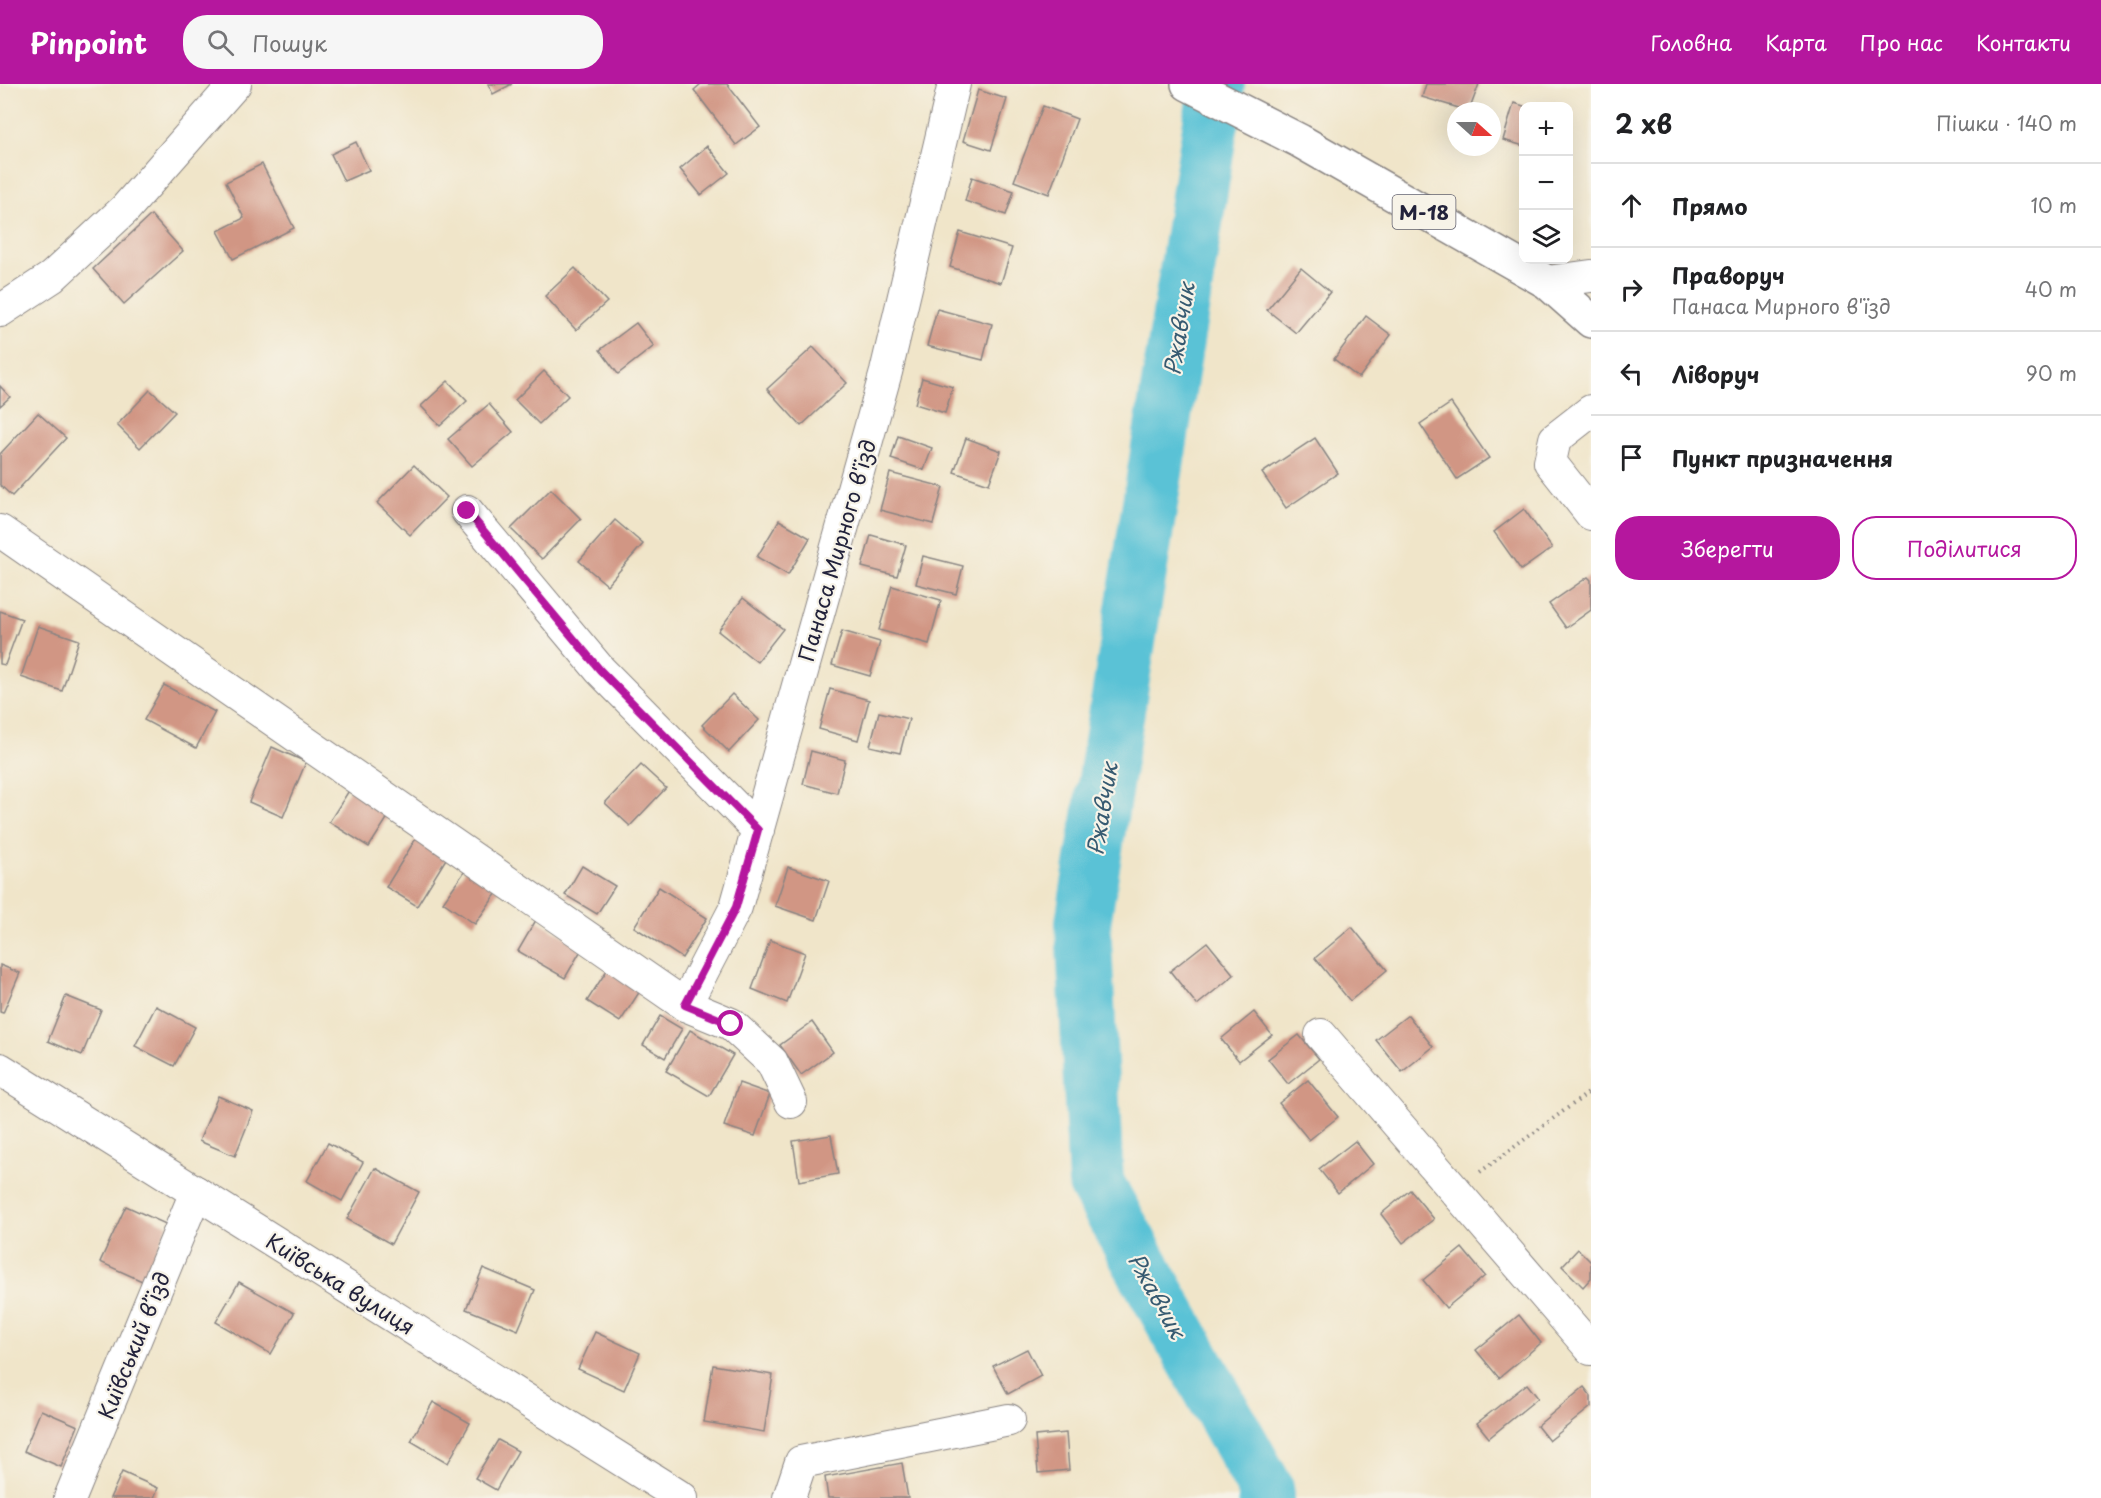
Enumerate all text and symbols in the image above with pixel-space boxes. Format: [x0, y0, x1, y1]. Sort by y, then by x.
search box [183, 15, 603, 69]
text: Pinpoint [30, 21, 147, 64]
icon: search [204, 26, 237, 59]
text: Пошук [252, 26, 327, 59]
text: Головна [1651, 26, 1732, 58]
text: Карта [1765, 26, 1827, 58]
text: Про нас [1860, 26, 1943, 58]
text: Контакти [1976, 26, 2071, 58]
north arrow [1447, 102, 1501, 156]
map controls [1519, 102, 1573, 264]
button: + [1519, 102, 1573, 156]
text: 2 хв [1615, 104, 1672, 143]
text: Пішки · 140 m [1936, 108, 2077, 138]
button: − [1519, 156, 1573, 210]
icon: ahead [1615, 189, 1648, 222]
text: Прямо [1672, 189, 1747, 222]
text: 10 m [2030, 190, 2077, 220]
road number: М-18 [1392, 195, 1456, 229]
button: layers [1519, 210, 1573, 264]
text: Праворуч [1672, 258, 1785, 291]
icon: right [1615, 273, 1648, 306]
text: 40 m [2025, 274, 2077, 304]
water label: Ржавчик [1154, 278, 1202, 378]
text: Панаса Мирного в'їзд [1672, 291, 1891, 321]
icon: left [1615, 357, 1648, 390]
text: Ліворуч [1672, 357, 1759, 390]
text: 90 m [2026, 358, 2077, 388]
street label: Панаса Мирного в'їзд [789, 435, 883, 665]
icon: arrive [1615, 441, 1648, 474]
text: Пункт призначення [1672, 441, 1893, 474]
route end [453, 497, 479, 523]
button: Зберегти [1615, 516, 1840, 580]
button: Поділитися [1852, 516, 2077, 580]
water label: Ржавчик [1077, 758, 1125, 858]
route start [717, 1010, 743, 1036]
street label: Київська вулиця [260, 1224, 422, 1342]
water label: Ржавчик [1121, 1246, 1196, 1346]
street label: Київський в’їзд [89, 1266, 177, 1424]

